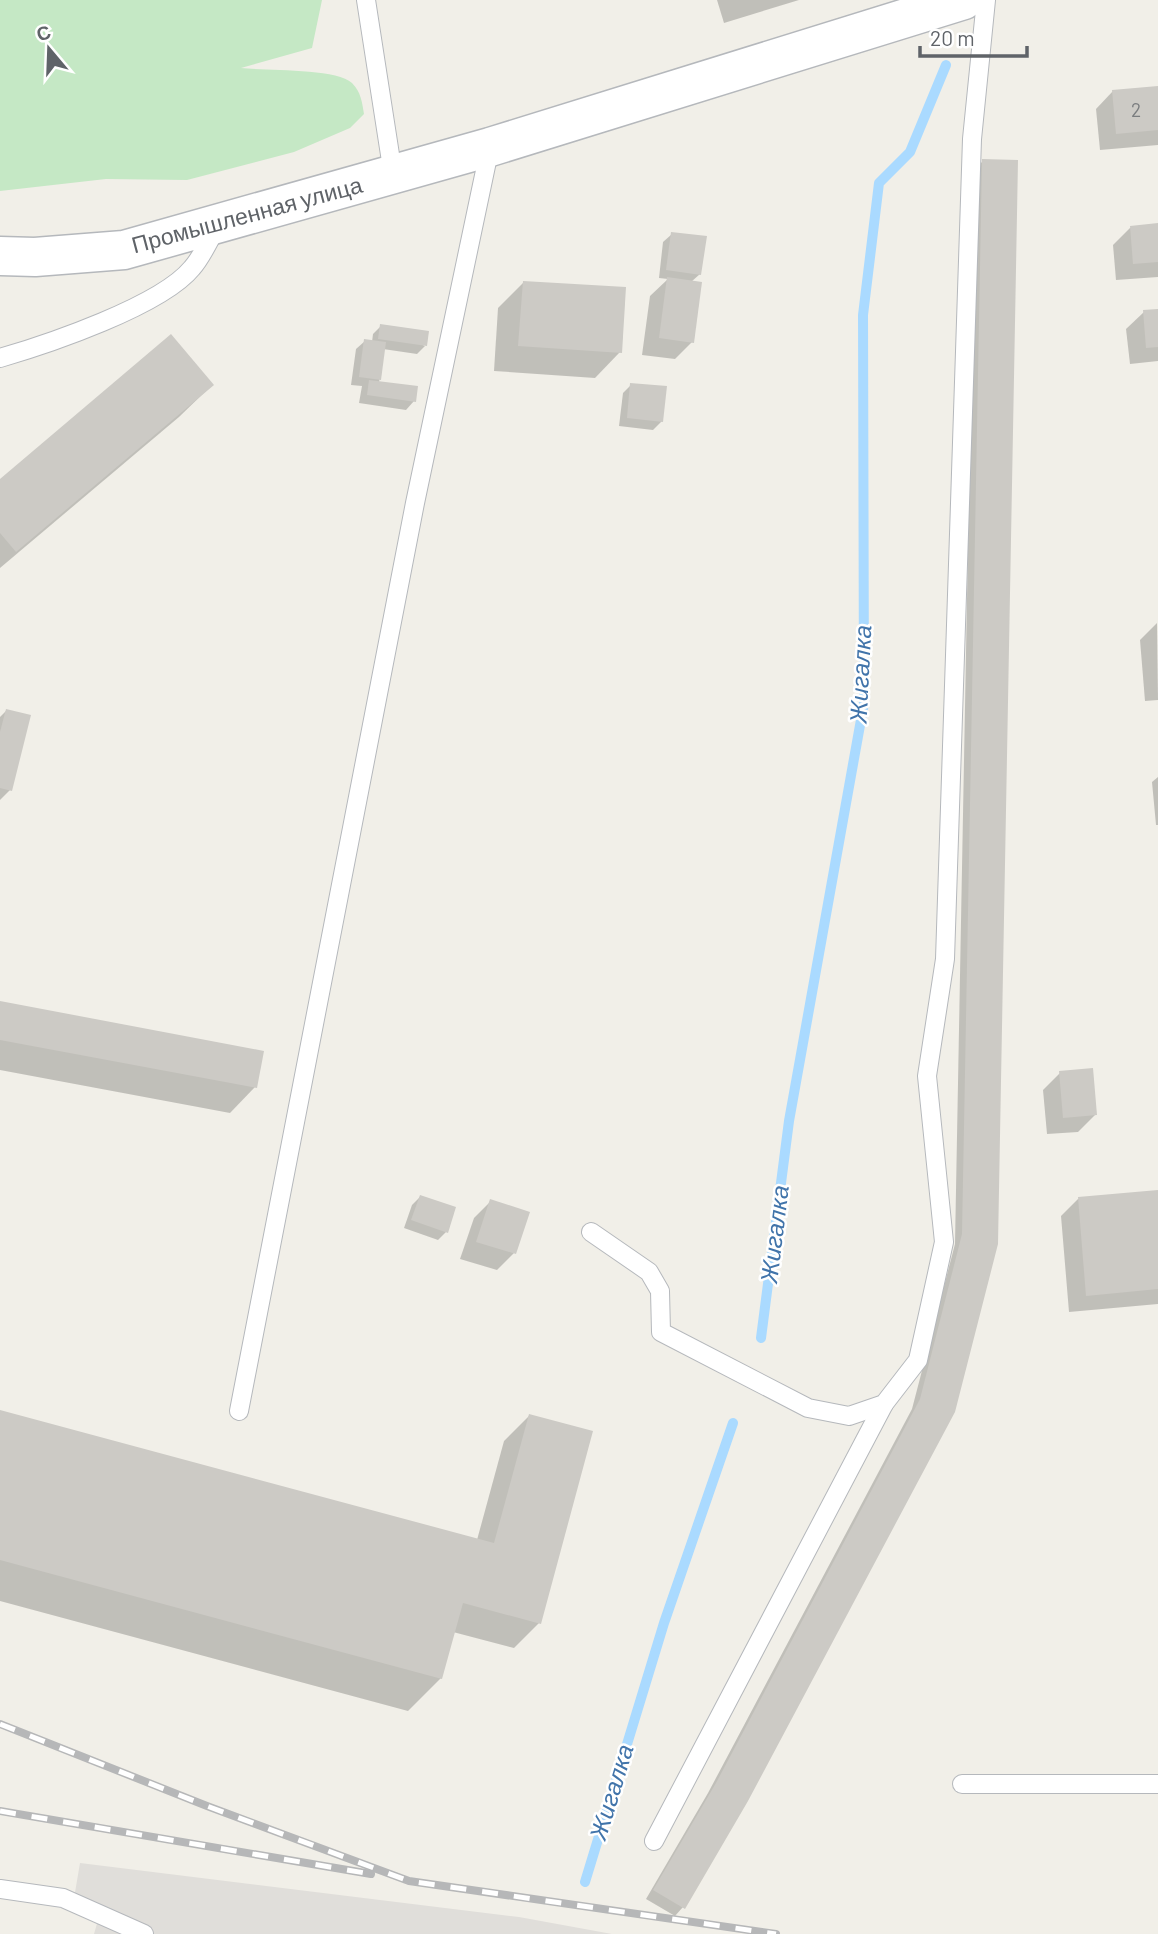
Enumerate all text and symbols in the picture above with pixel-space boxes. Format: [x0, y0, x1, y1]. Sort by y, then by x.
north arrow [14, 14, 84, 84]
scale bar [920, 14, 1027, 58]
text: С [33, 19, 54, 46]
text: 20 m [930, 25, 975, 50]
house number: 2 [1131, 98, 1141, 121]
street label: Промышленная улица [128, 170, 365, 258]
water label: Жигалка [842, 624, 877, 725]
water label: Жигалка [753, 1183, 794, 1285]
water label: Жигалка [582, 1740, 639, 1844]

